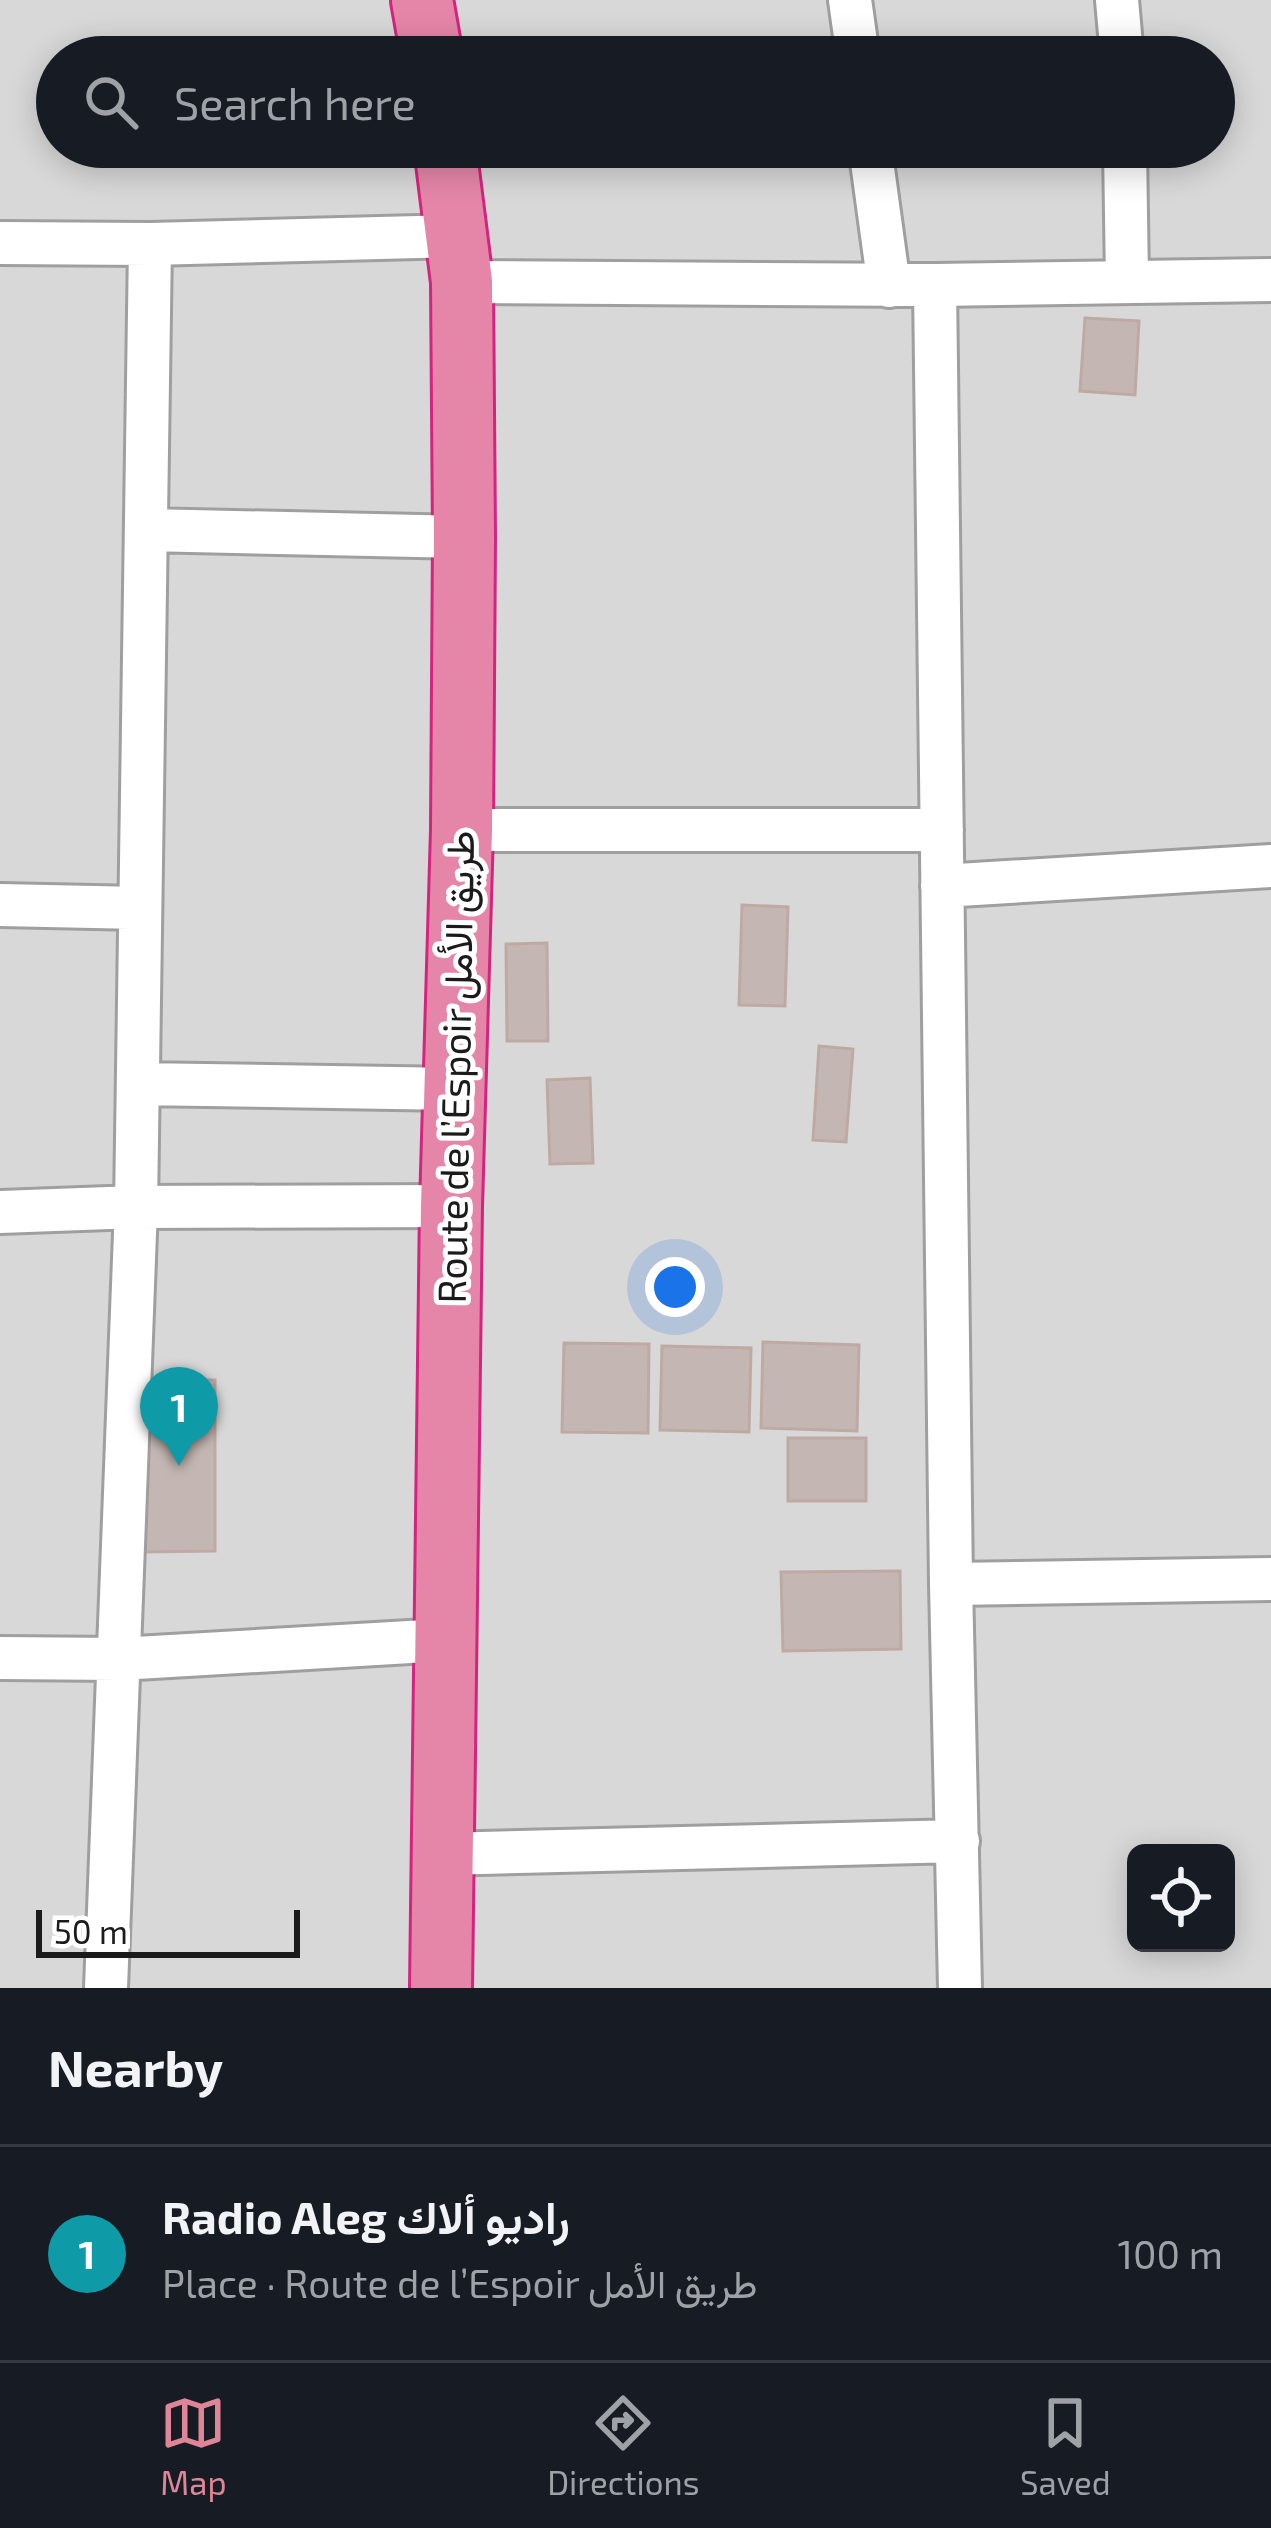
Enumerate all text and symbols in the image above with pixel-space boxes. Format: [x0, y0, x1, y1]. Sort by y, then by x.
search box [36, 36, 1235, 168]
icon: search [78, 69, 144, 135]
text: Search here [174, 75, 416, 129]
street label: Route de l’Espoir طريق الأمل [427, 830, 485, 1304]
your location [645, 1257, 705, 1317]
pin: 1 [140, 1367, 218, 1466]
map controls [1127, 1844, 1235, 1952]
button: locate [1127, 1844, 1235, 1952]
scale bar [36, 1904, 300, 1957]
text: 50 m [54, 1911, 128, 1951]
text: Nearby [48, 2036, 223, 2097]
text: Radio Aleg راديو ألاك [162, 2189, 570, 2243]
text: 1 [79, 2230, 95, 2277]
text: 100 m [1118, 2230, 1223, 2277]
text: Place · Route de l’Espoir طريق الأمل [162, 2259, 757, 2306]
tab: Map [160, 2390, 227, 2502]
tab: Directions [547, 2390, 699, 2502]
tab: Saved [1020, 2390, 1111, 2502]

